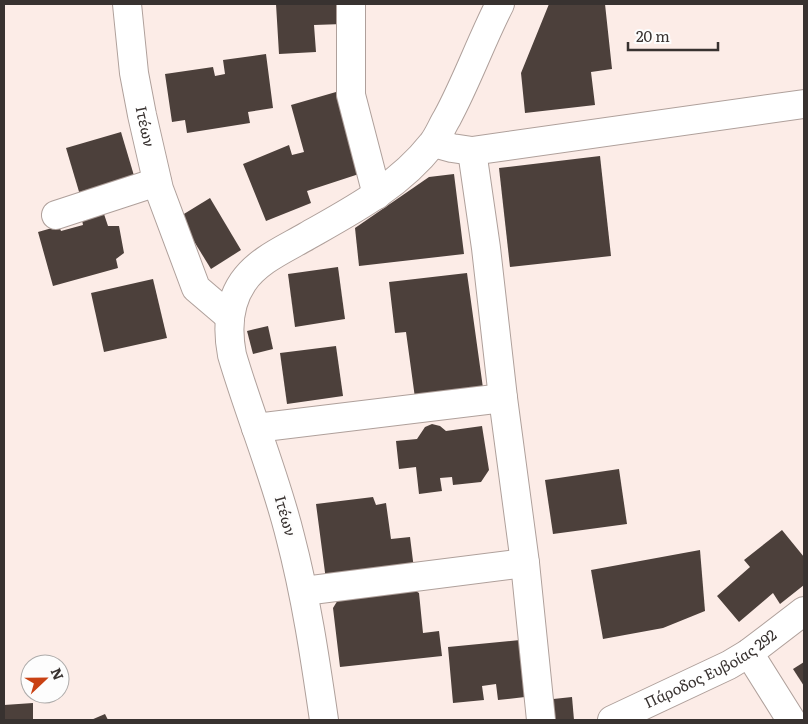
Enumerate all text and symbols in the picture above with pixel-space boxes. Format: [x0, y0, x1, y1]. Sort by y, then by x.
scale bar [628, 20, 718, 52]
text: 20 m [636, 24, 670, 47]
street label: Ιτέων [131, 104, 162, 149]
street label: Ιτέων [270, 493, 303, 539]
street label: Πάροδος Ευβοίας 292 [640, 623, 781, 713]
north arrow [20, 654, 70, 704]
text: N [47, 665, 70, 683]

